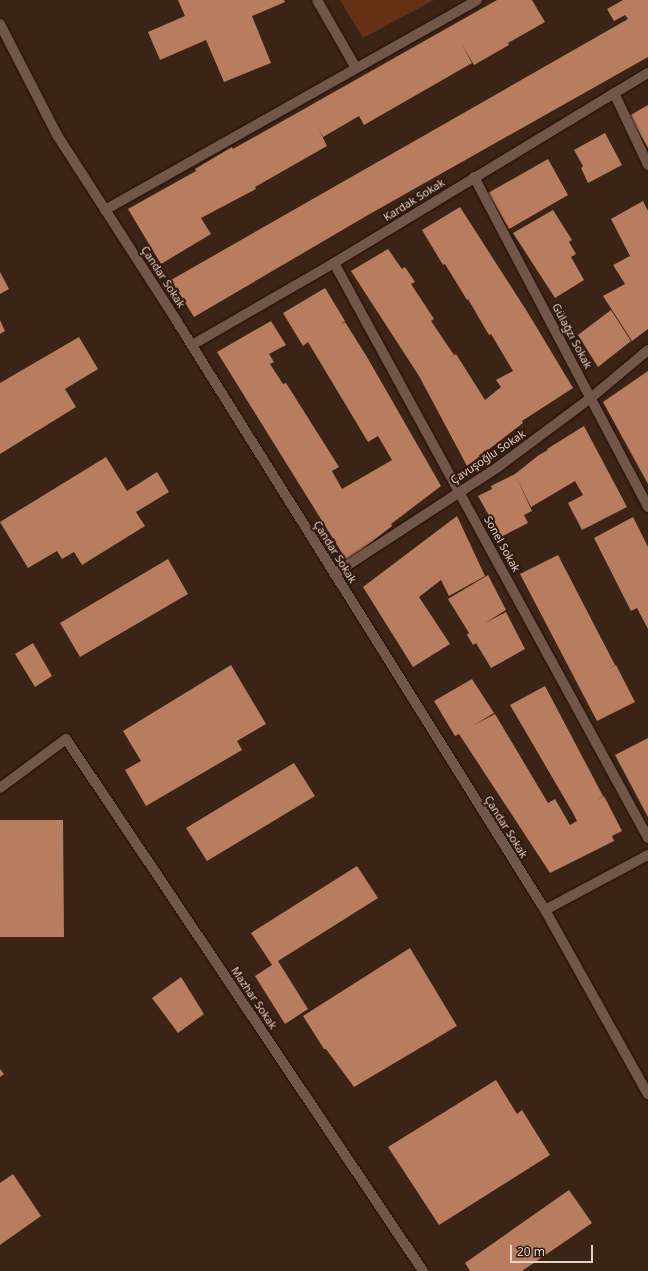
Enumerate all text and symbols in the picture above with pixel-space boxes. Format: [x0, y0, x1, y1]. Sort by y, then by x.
street label: Kardak Sokak [381, 176, 447, 224]
street label: Çandar Sokak [138, 244, 188, 310]
street label: Gülağzı Sokak [549, 301, 595, 371]
street label: Çavuşoğlu Sokak [448, 427, 528, 487]
street label: Sonel Sokak [481, 514, 523, 574]
street label: Çandar Sokak [311, 518, 359, 586]
street label: Çandar Sokak [482, 793, 530, 861]
street label: Mazhar Sokak [228, 964, 280, 1032]
scale bar [512, 1237, 595, 1263]
text: 20 m [517, 1243, 545, 1260]

